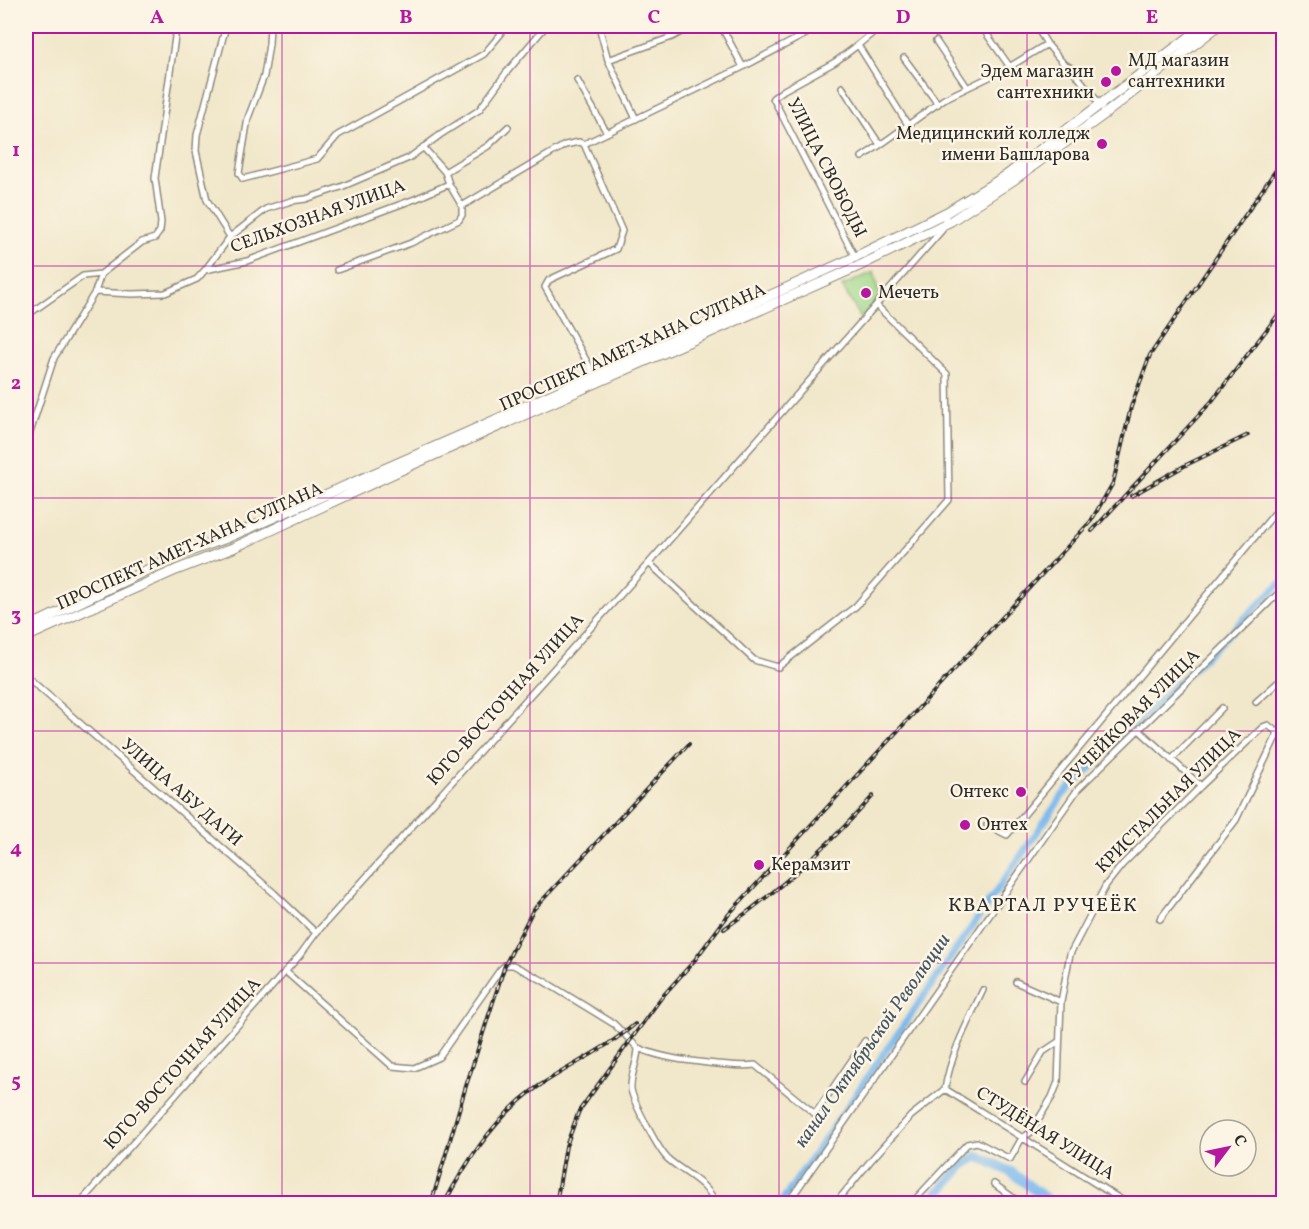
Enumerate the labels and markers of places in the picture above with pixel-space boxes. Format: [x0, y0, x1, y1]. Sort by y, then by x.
place label: МД магазин сантехники [1128, 49, 1229, 95]
place label: Эдем магазин сантехники [980, 60, 1094, 106]
marker: МД магазин сантехники [1109, 64, 1123, 78]
marker: Эдем магазин сантехники [1099, 75, 1113, 89]
place label: Медицинский колледж имени Башларова [896, 122, 1090, 168]
marker: Медицинский колледж имени Башларова [1095, 137, 1109, 151]
place label: Мечеть [878, 281, 939, 306]
marker: Мечеть [859, 286, 873, 300]
place label: Онтекс [950, 780, 1009, 805]
marker: Онтекс [1014, 785, 1028, 799]
place label: Онтех [977, 813, 1028, 838]
marker: Онтех [958, 818, 972, 832]
place label: Керамзит [771, 853, 850, 878]
marker: Керамзит [752, 858, 766, 872]

